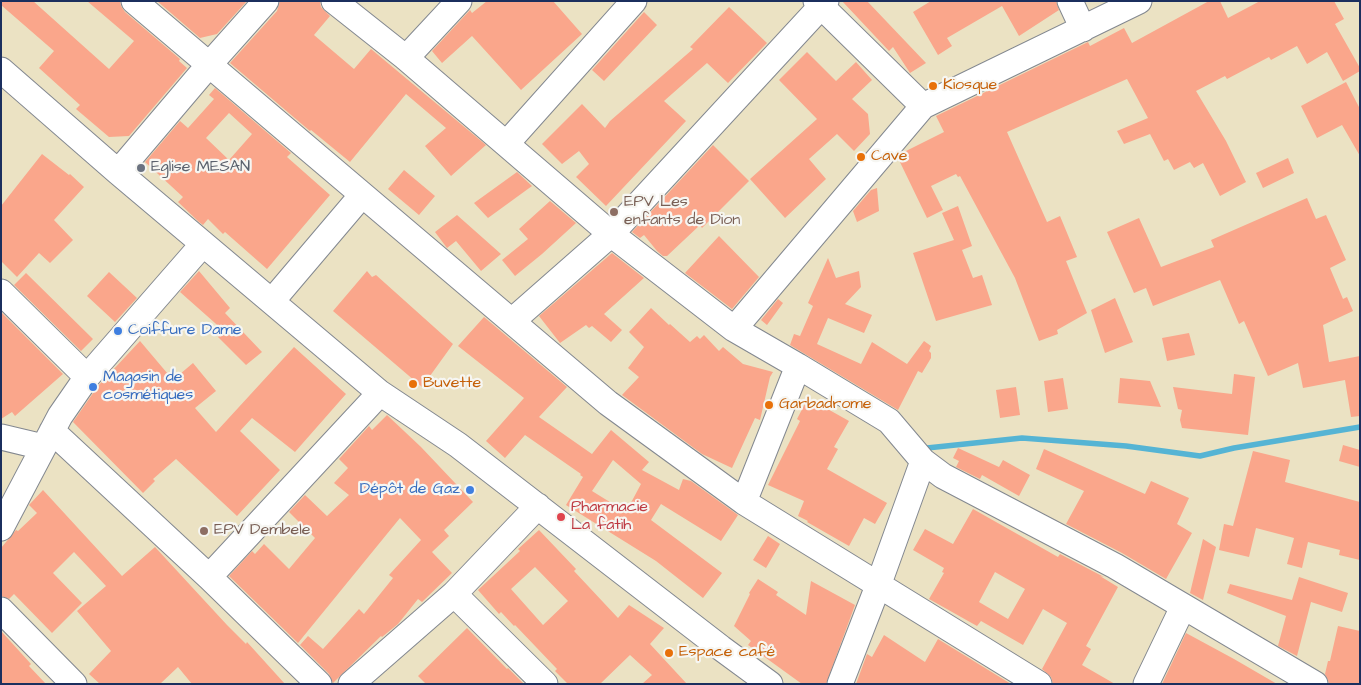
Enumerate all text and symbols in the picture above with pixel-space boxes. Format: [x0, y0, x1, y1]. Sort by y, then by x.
place label: Kiosque [943, 76, 997, 96]
marker: Kiosque [927, 80, 939, 92]
place label: Cave [871, 147, 907, 167]
marker: Cave [855, 151, 867, 163]
place label: Eglise MESAN [151, 158, 250, 178]
marker: Eglise MESAN [135, 162, 147, 174]
place label: EPV Les enfants de Dion [624, 193, 740, 231]
marker: EPV Les enfants de Dion [608, 206, 620, 218]
place label: Coiffure Dame [128, 321, 241, 341]
marker: Coiffure Dame [112, 325, 124, 337]
place label: Magasin de cosmétiques [103, 368, 193, 406]
place label: Buvette [423, 374, 481, 394]
marker: Buvette [407, 378, 419, 390]
marker: Magasin de cosmétiques [87, 381, 99, 393]
place label: Garbadrome [779, 395, 871, 415]
marker: Garbadrome [763, 399, 775, 411]
place label: Dépôt de Gaz [360, 480, 460, 500]
marker: Dépôt de Gaz [464, 484, 476, 496]
place label: Pharmacie La fatih [571, 498, 648, 536]
marker: Pharmacie La fatih [555, 511, 567, 523]
place label: EPV Dembele [214, 521, 310, 541]
marker: EPV Dembele [198, 525, 210, 537]
place label: Espace café [679, 643, 775, 663]
marker: Espace café [663, 647, 675, 659]

